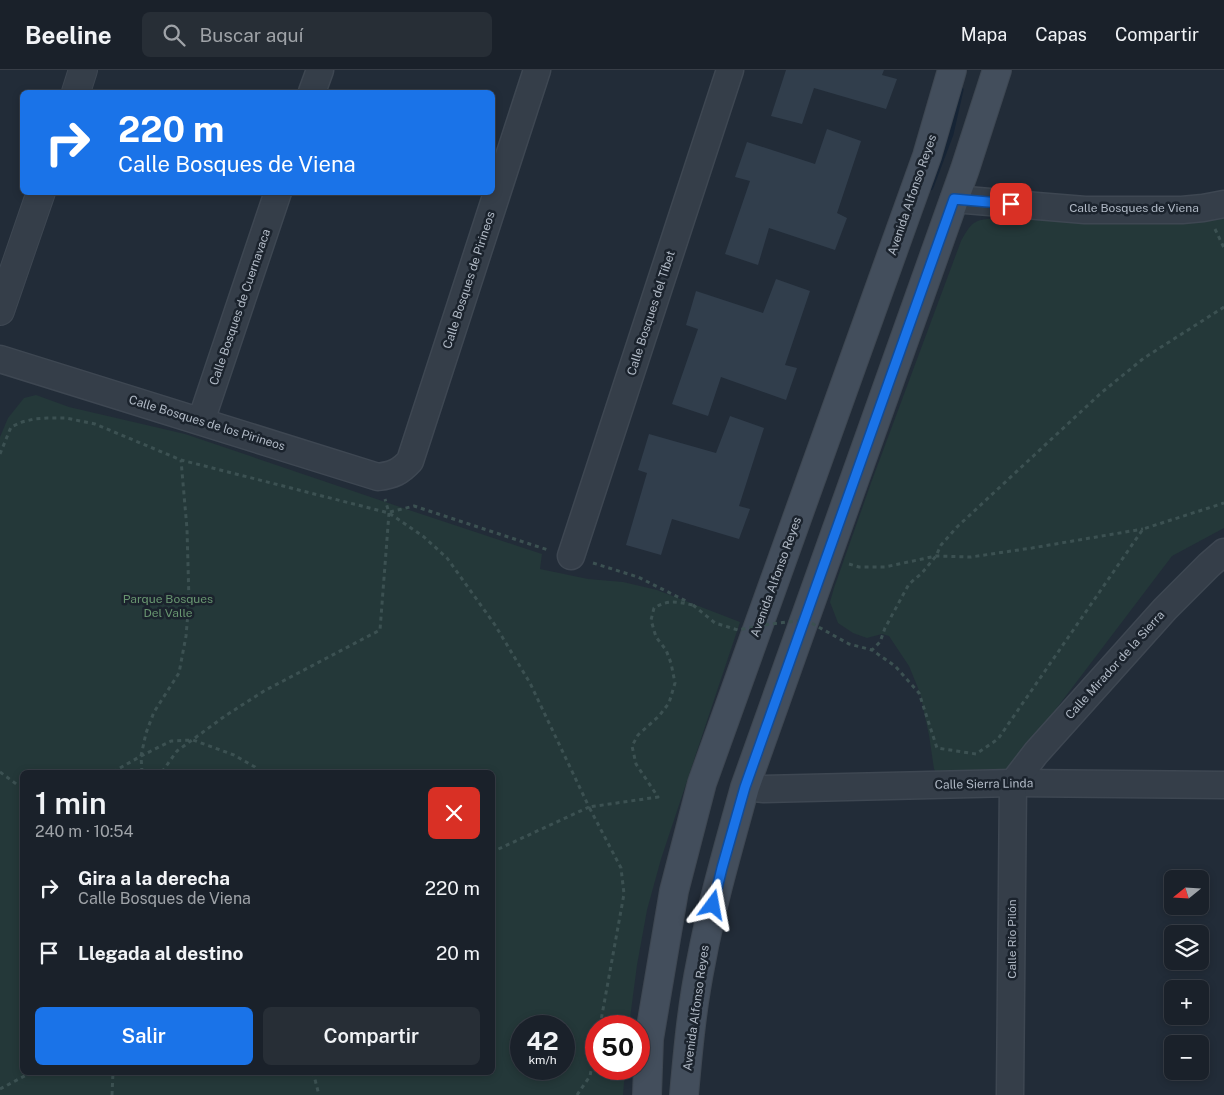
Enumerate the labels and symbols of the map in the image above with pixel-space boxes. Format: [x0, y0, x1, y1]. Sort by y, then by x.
street label: Avenida Alfonso Reyes [885, 133, 939, 257]
pin [990, 183, 1032, 225]
street label: Calle Bosques de Viena [1069, 201, 1199, 215]
street label: Calle Bosques de Pirineos [440, 210, 498, 350]
street label: Calle Bosques de Cuernavaca [207, 227, 273, 387]
street label: Calle Bosques del Tíbet [624, 249, 678, 377]
street label: Calle Bosques de los Pirineos [127, 393, 287, 453]
street label: Avenida Alfonso Reyes [748, 515, 804, 639]
park label: Parque Bosques Del Valle [123, 592, 213, 620]
street label: Calle Mirador de la Sierra [1063, 608, 1167, 722]
street label: Calle Sierra Linda [935, 776, 1033, 792]
north arrow [1164, 870, 1209, 915]
position arrow [686, 878, 738, 930]
street label: Calle Río Pilón [1005, 899, 1019, 979]
street label: Avenida Alfonso Reyes [680, 944, 712, 1072]
speed limit sign: 50 [585, 1015, 650, 1080]

